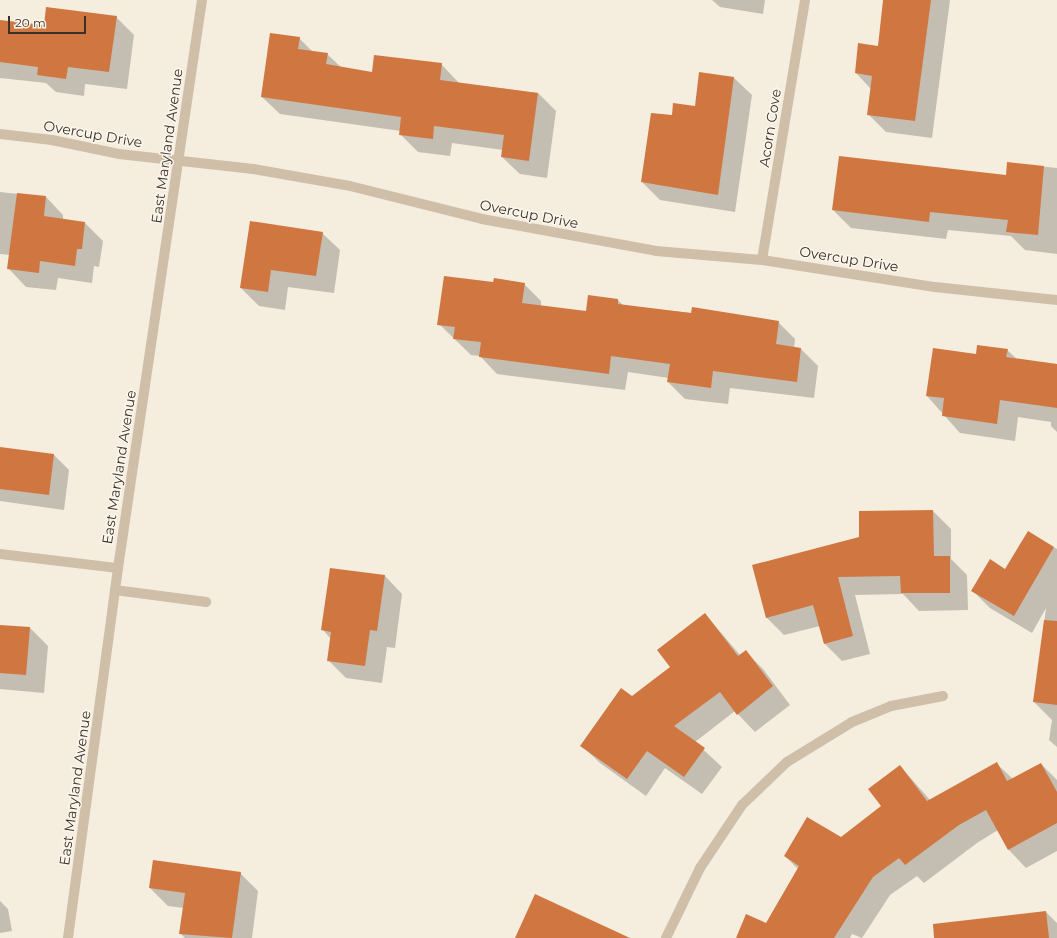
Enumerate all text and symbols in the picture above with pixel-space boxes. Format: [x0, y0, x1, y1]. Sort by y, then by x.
scale bar [10, 8, 88, 34]
text: 20 m [15, 15, 46, 30]
street label: East Maryland Avenue [148, 68, 186, 224]
street label: Acorn Cove [756, 88, 784, 168]
street label: Overcup Drive [42, 117, 144, 151]
street label: Overcup Drive [478, 196, 580, 232]
street label: Overcup Drive [798, 243, 900, 275]
street label: East Maryland Avenue [99, 389, 139, 545]
street label: East Maryland Avenue [56, 710, 94, 866]

